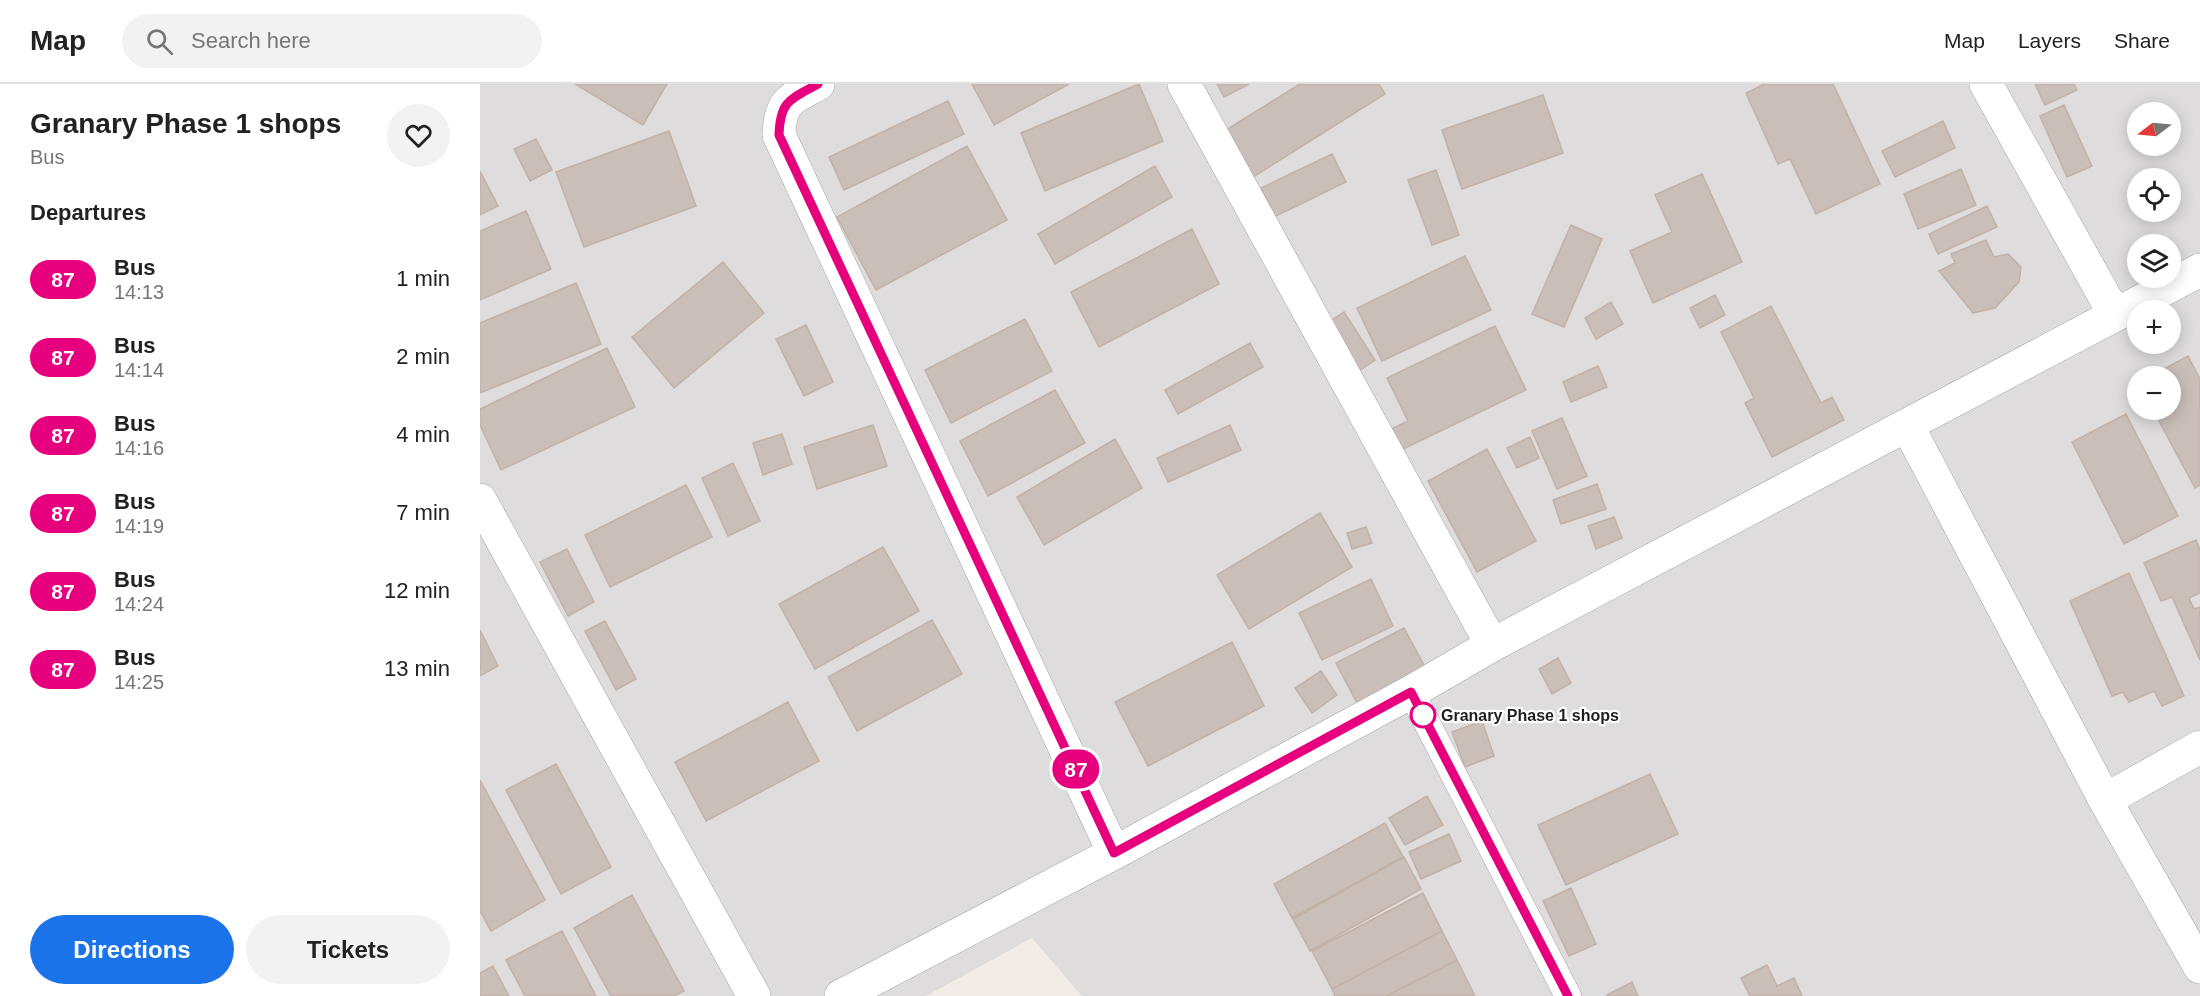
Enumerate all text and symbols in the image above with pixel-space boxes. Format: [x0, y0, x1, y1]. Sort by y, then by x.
search box [122, 14, 542, 68]
text: Map [30, 25, 86, 56]
icon: search [143, 25, 176, 58]
text: Search here [191, 28, 311, 53]
text: Map [1944, 29, 1985, 52]
text: Layers [2018, 29, 2081, 52]
text: Share [2114, 29, 2170, 52]
north arrow [2127, 102, 2181, 156]
map controls [2127, 102, 2181, 420]
button: heart [387, 104, 450, 167]
text: Granary Phase 1 shops [30, 108, 341, 139]
text: Bus [30, 146, 64, 168]
button: locate [2127, 168, 2181, 222]
text: Departures [30, 200, 146, 225]
button: layers [2127, 234, 2181, 288]
text: Bus [114, 255, 156, 280]
text: 1 min [396, 266, 450, 291]
text: 87 [51, 268, 75, 291]
text: 14:13 [114, 281, 164, 303]
button: + [2127, 300, 2181, 354]
text: Bus [114, 333, 156, 358]
text: 2 min [396, 344, 450, 369]
text: 87 [51, 346, 75, 369]
text: 14:14 [114, 359, 164, 381]
button: − [2127, 366, 2181, 420]
text: Bus [114, 411, 156, 436]
text: 4 min [396, 422, 450, 447]
text: 87 [51, 424, 75, 447]
text: 14:16 [114, 437, 164, 459]
text: Bus [114, 489, 156, 514]
text: 7 min [396, 500, 450, 525]
text: 87 [51, 502, 75, 525]
text: 14:19 [114, 515, 164, 537]
text: Bus [114, 567, 156, 592]
text: 12 min [384, 578, 450, 603]
text: 87 [51, 580, 75, 603]
text: 14:24 [114, 593, 164, 615]
text: Bus [114, 645, 156, 670]
text: 13 min [384, 656, 450, 681]
text: 87 [51, 658, 75, 681]
text: 14:25 [114, 671, 164, 693]
marker: Granary Phase 1 shops [1410, 702, 1436, 728]
place label: Granary Phase 1 shops [1441, 707, 1619, 724]
line badge: 87 [1049, 750, 1103, 788]
text: 87 [1064, 758, 1088, 781]
button: Directions [30, 915, 234, 984]
button: Tickets [246, 915, 450, 984]

